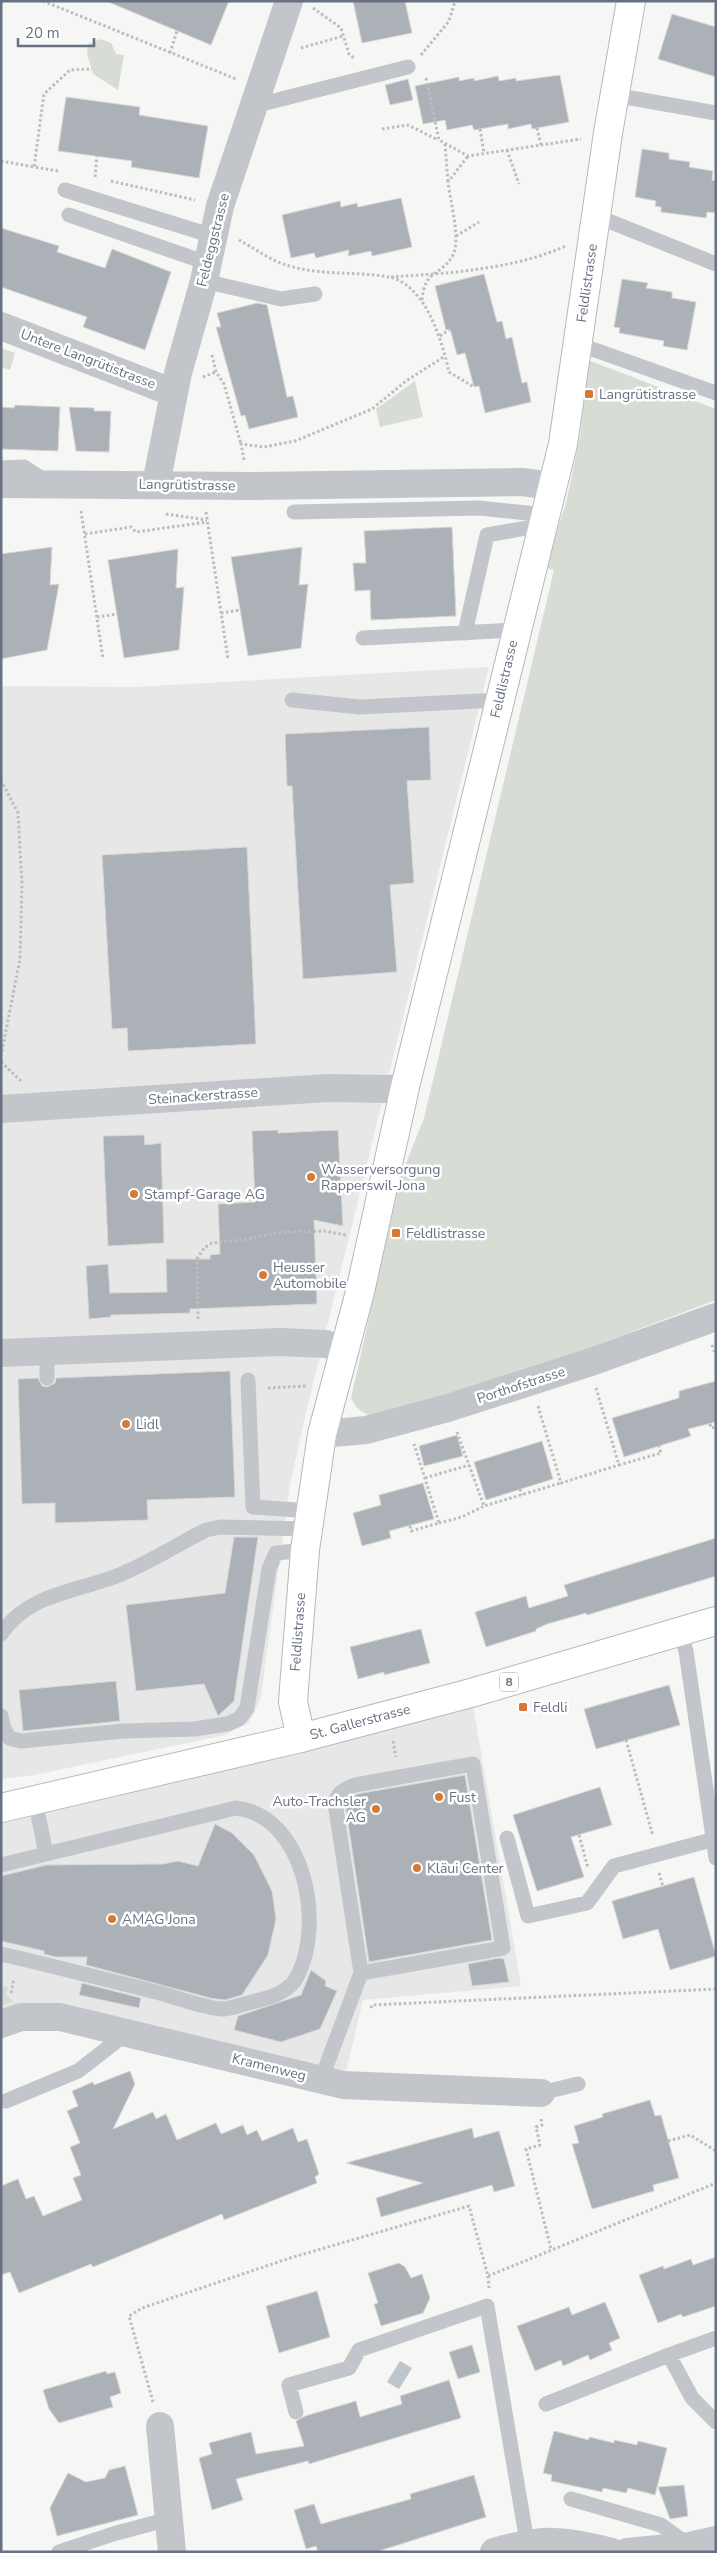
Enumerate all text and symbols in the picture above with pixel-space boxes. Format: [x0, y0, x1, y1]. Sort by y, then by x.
scale bar [18, 15, 94, 47]
text: 20 m [25, 23, 60, 43]
street label: Feldeggstrasse [192, 191, 234, 289]
street label: Feldlistrasse [572, 242, 602, 324]
street label: Untere Langrütistrasse [18, 324, 158, 394]
place label: Langrütistrasse [599, 385, 696, 404]
marker: Langrütistrasse [583, 388, 595, 400]
street label: Langrütistrasse [138, 475, 236, 495]
street label: Feldlistrasse [486, 638, 522, 720]
street label: Steinackerstrasse [147, 1083, 259, 1109]
place label: Wasserversorgung Rapperswil-Jona [321, 1160, 441, 1195]
marker: Wasserversorgung Rapperswil-Jona [305, 1171, 317, 1183]
place label: Stampf-Garage AG [144, 1185, 265, 1204]
marker: Stampf-Garage AG [128, 1188, 140, 1200]
place label: Feldlistrasse [406, 1224, 485, 1243]
marker: Feldlistrasse [390, 1227, 402, 1239]
place label: Heusser Automobile [273, 1258, 346, 1293]
marker: Heusser Automobile [257, 1269, 269, 1281]
street label: Porthofstrasse [474, 1362, 568, 1408]
place label: Lidl [136, 1415, 160, 1434]
marker: Lidl [120, 1418, 132, 1430]
street label: Feldlistrasse [286, 1592, 310, 1672]
road number: 8 [500, 1672, 518, 1691]
place label: Feldli [533, 1698, 567, 1717]
street label: St. Gallerstrasse [308, 1699, 412, 1745]
marker: Feldli [517, 1701, 529, 1713]
place label: Fust [449, 1788, 476, 1807]
marker: Fust [433, 1791, 445, 1803]
place label: Auto-Trachsler AG [272, 1792, 366, 1827]
marker: Auto-Trachsler AG [370, 1803, 382, 1815]
place label: Kläui Center [427, 1859, 504, 1878]
marker: Kläui Center [411, 1862, 423, 1874]
place label: AMAG Jona [122, 1910, 196, 1929]
marker: AMAG Jona [106, 1913, 118, 1925]
street label: Kramenweg [230, 2049, 308, 2085]

